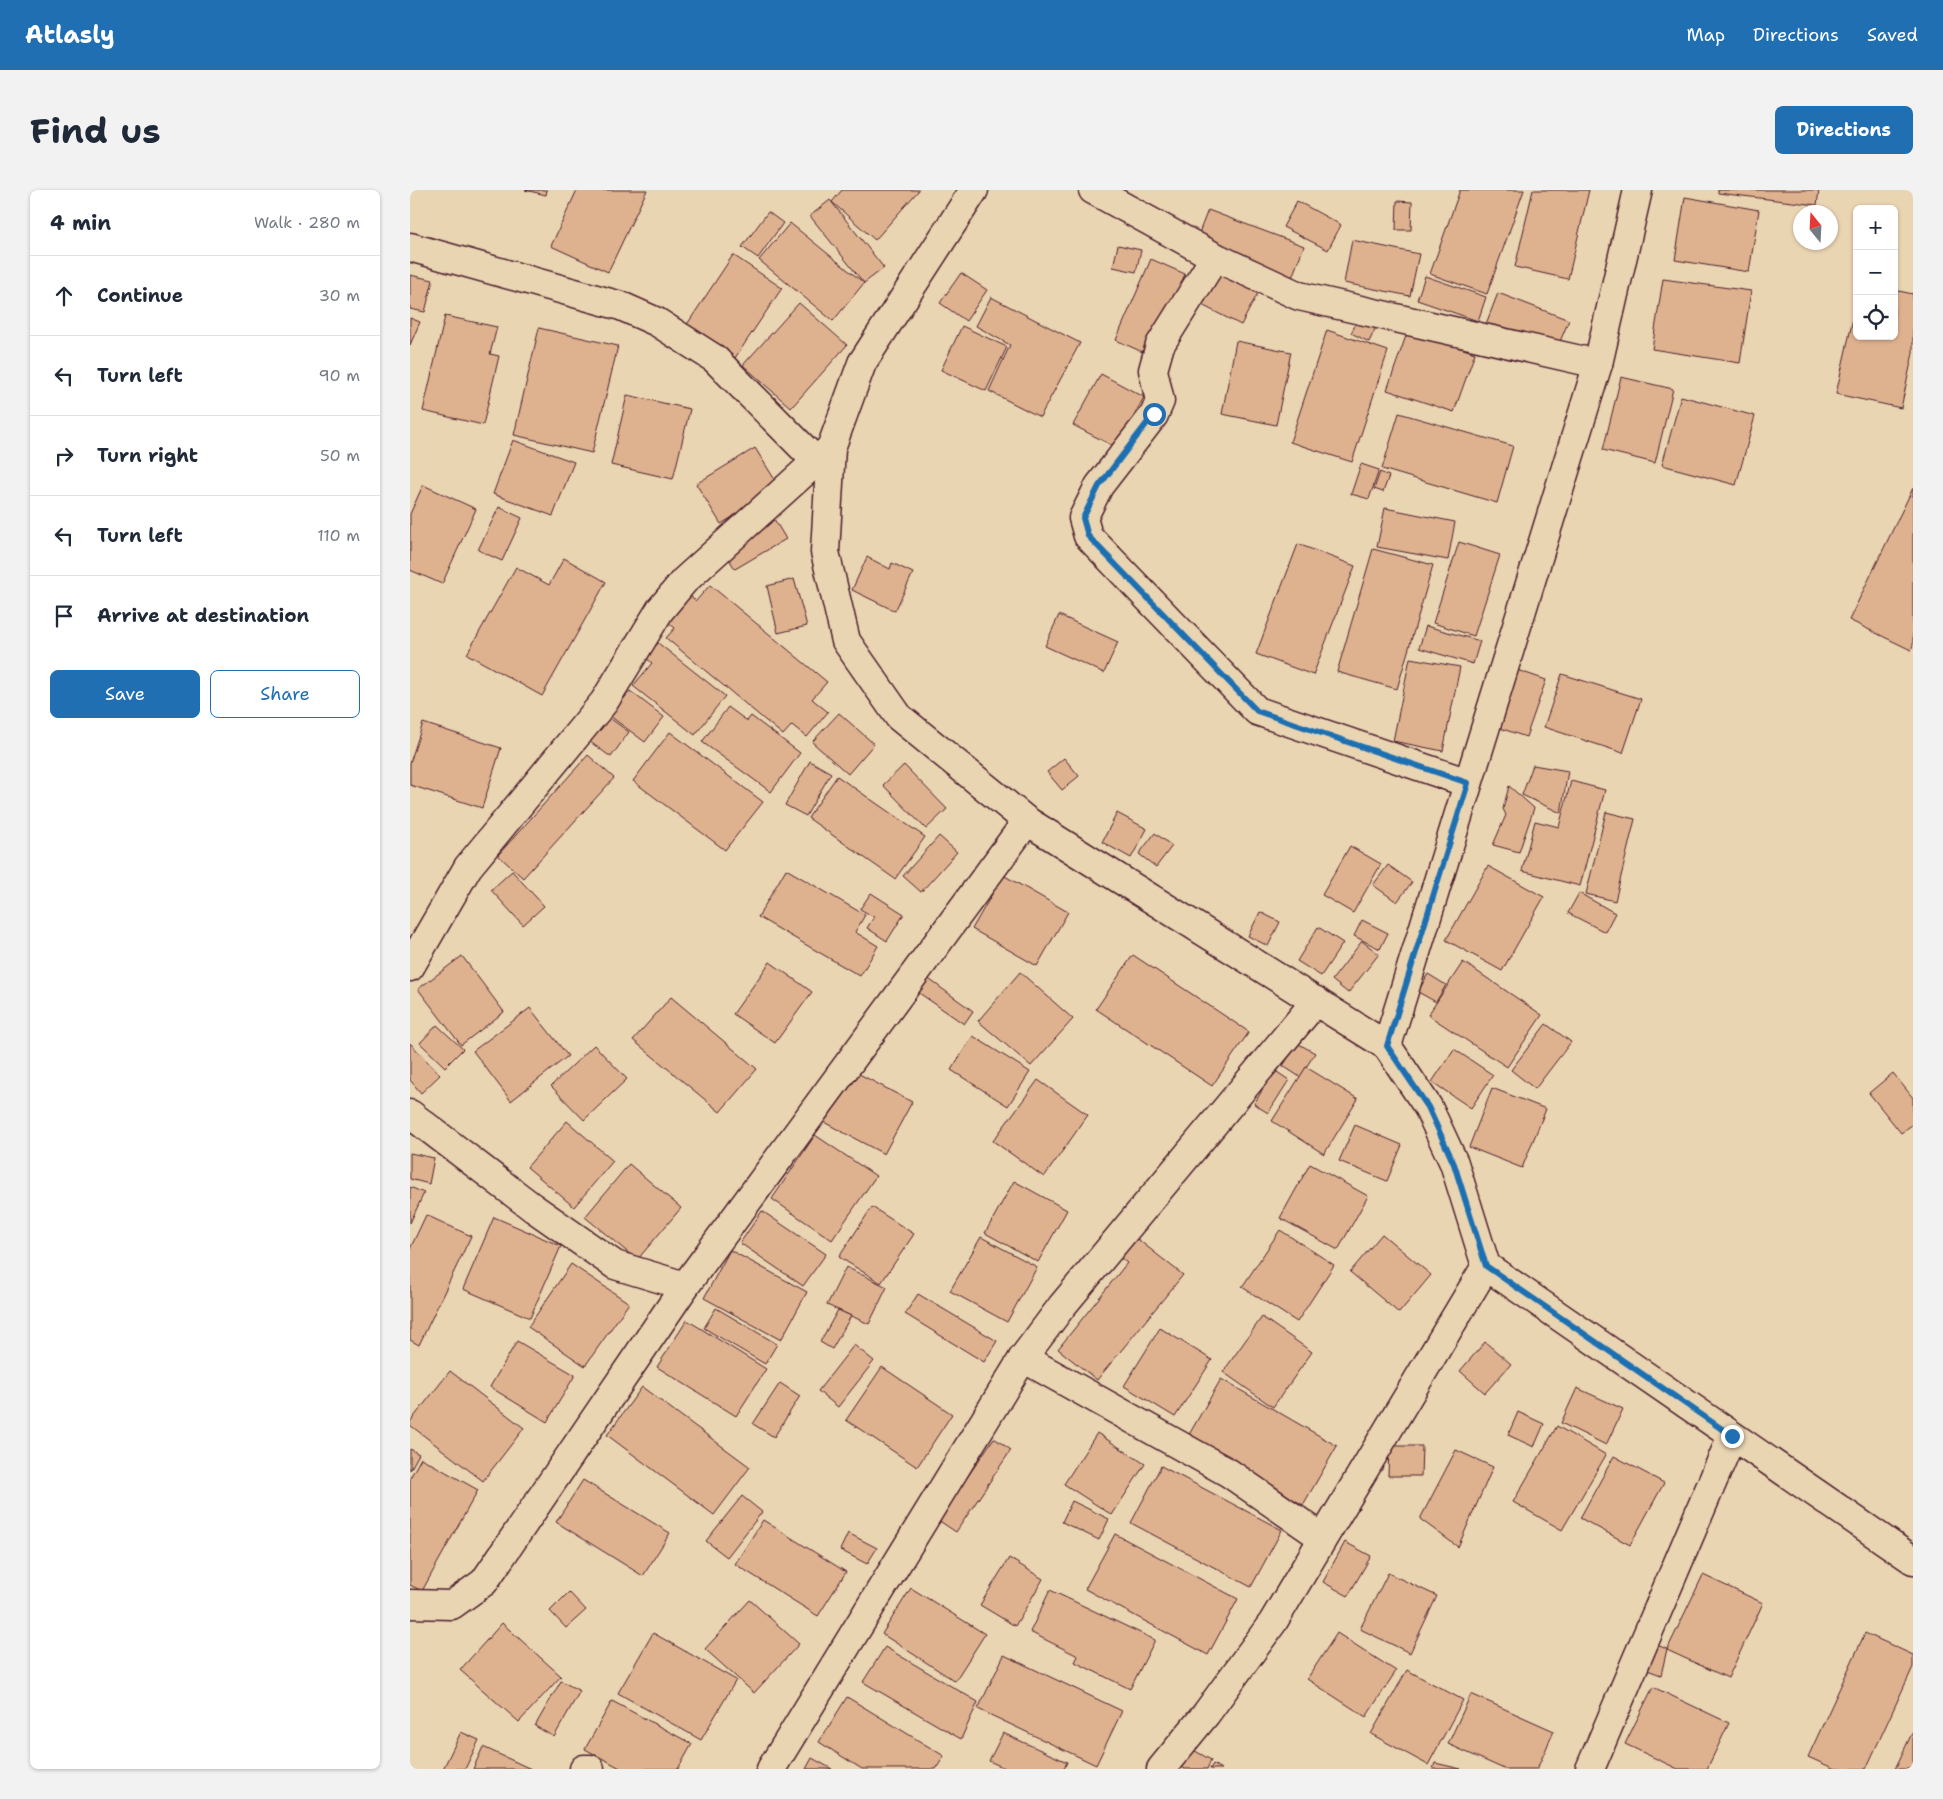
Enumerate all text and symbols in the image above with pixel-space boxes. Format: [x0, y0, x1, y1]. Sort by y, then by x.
text: Atlasly [25, 19, 115, 51]
text: Map [1687, 23, 1725, 47]
text: Directions [1753, 23, 1839, 47]
text: Saved [1867, 23, 1918, 47]
button: Directions [1775, 106, 1913, 154]
text: Find us [30, 107, 161, 154]
north arrow [1793, 205, 1838, 250]
map controls [1853, 205, 1898, 340]
button: + [1853, 205, 1898, 250]
text: 4 min [50, 209, 111, 237]
text: Walk · 280 m [254, 212, 360, 233]
button: − [1853, 250, 1898, 295]
icon: ahead [50, 282, 78, 310]
text: Continue [97, 283, 183, 308]
text: 30 m [319, 285, 360, 306]
button: locate [1853, 295, 1898, 340]
icon: left [50, 362, 78, 390]
text: Turn left [97, 363, 183, 388]
text: 90 m [319, 365, 360, 386]
route start [1143, 403, 1166, 426]
icon: right [50, 442, 78, 470]
text: Turn right [97, 443, 198, 468]
text: 50 m [320, 445, 360, 466]
icon: left [50, 522, 78, 550]
text: Turn left [97, 523, 183, 548]
text: 110 m [317, 525, 360, 546]
icon: arrive [50, 602, 78, 630]
text: Arrive at destination [97, 603, 309, 628]
button: Save [50, 670, 200, 718]
button: Share [210, 670, 360, 718]
route end [1721, 1425, 1744, 1448]

